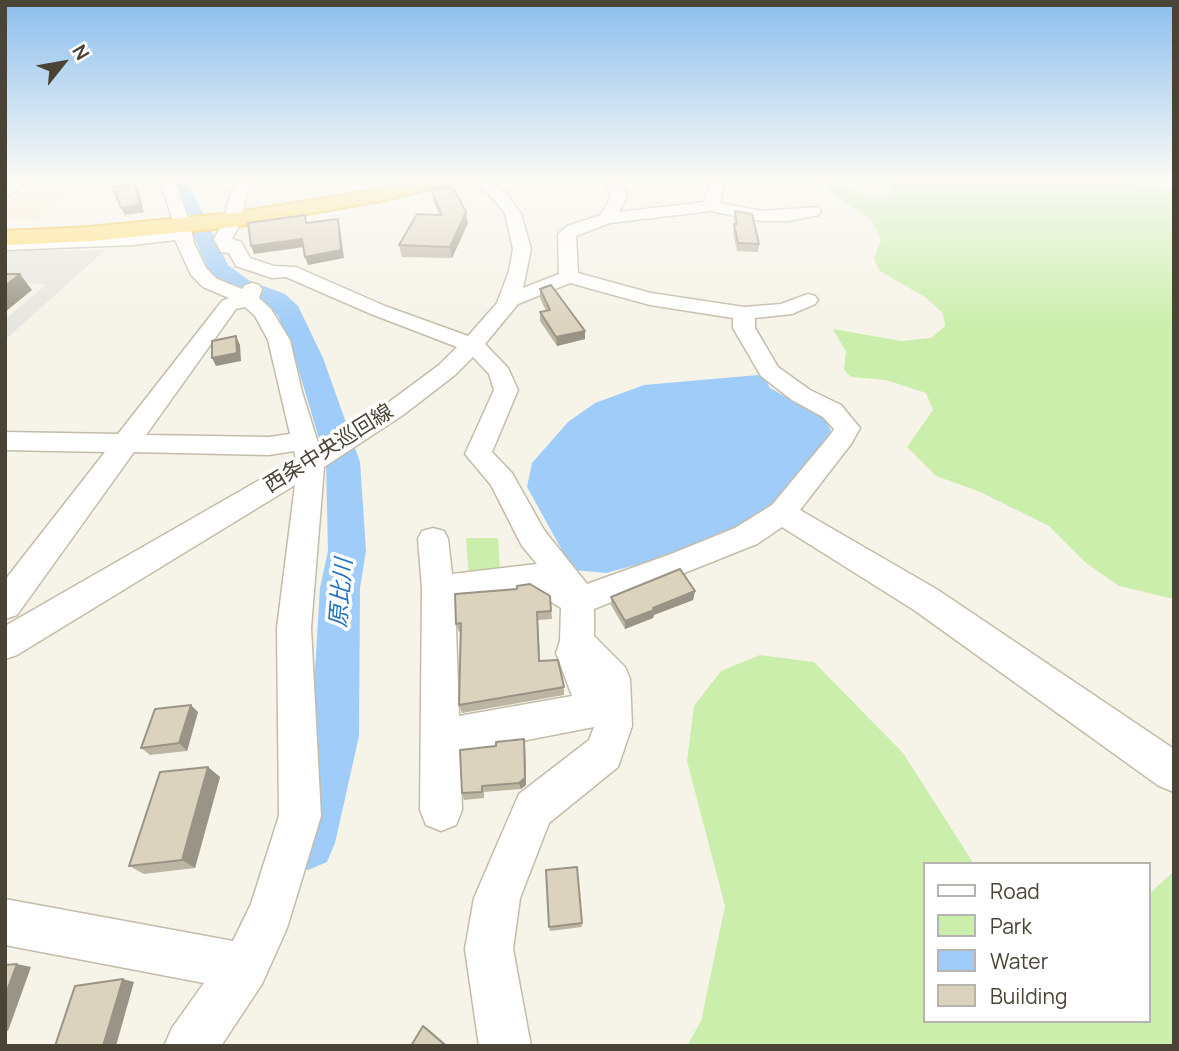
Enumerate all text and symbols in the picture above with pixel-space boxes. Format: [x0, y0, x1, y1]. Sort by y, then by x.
north arrow [28, 28, 98, 98]
text: N [66, 40, 96, 65]
street label: 西条中央巡回線 [260, 399, 398, 499]
water label: 原比川 [325, 557, 359, 629]
legend [923, 862, 1151, 1023]
text: Road [990, 877, 1040, 905]
text: Park [990, 912, 1032, 940]
text: Water [990, 947, 1048, 975]
text: Building [990, 982, 1067, 1010]

